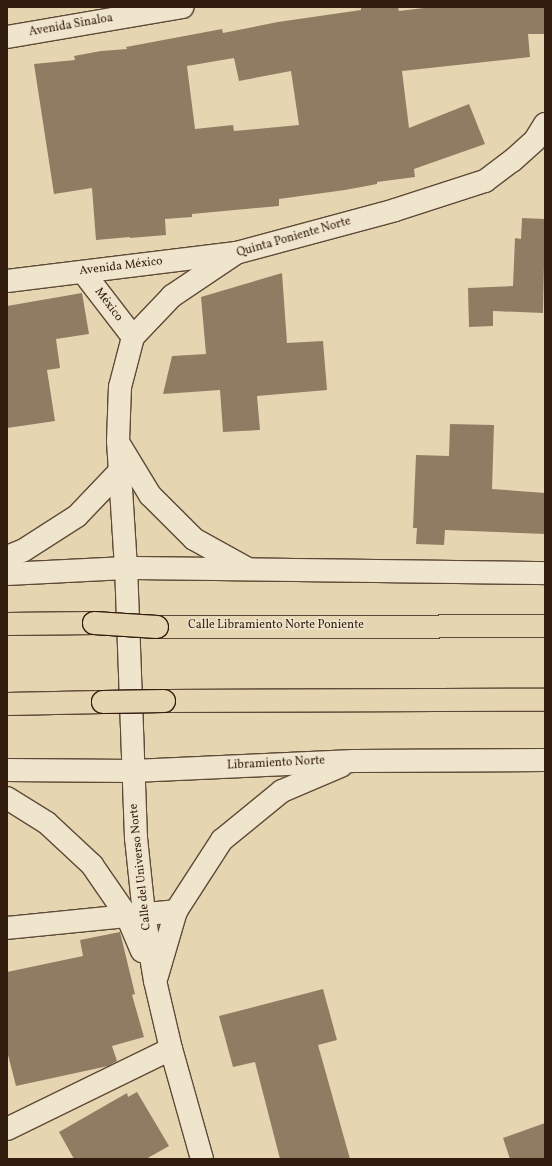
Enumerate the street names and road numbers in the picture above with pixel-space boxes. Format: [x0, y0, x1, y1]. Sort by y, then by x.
street label: Avenida Sinaloa [28, 12, 114, 40]
street label: Quinta Poniente Norte [235, 215, 353, 261]
street label: Avenida México [79, 255, 163, 279]
street label: México [91, 285, 125, 325]
street label: Calle Libramiento Norte Poniente [188, 619, 364, 633]
street label: Libramiento Norte [227, 754, 325, 774]
street label: Calle del Universo Norte [127, 803, 155, 931]

